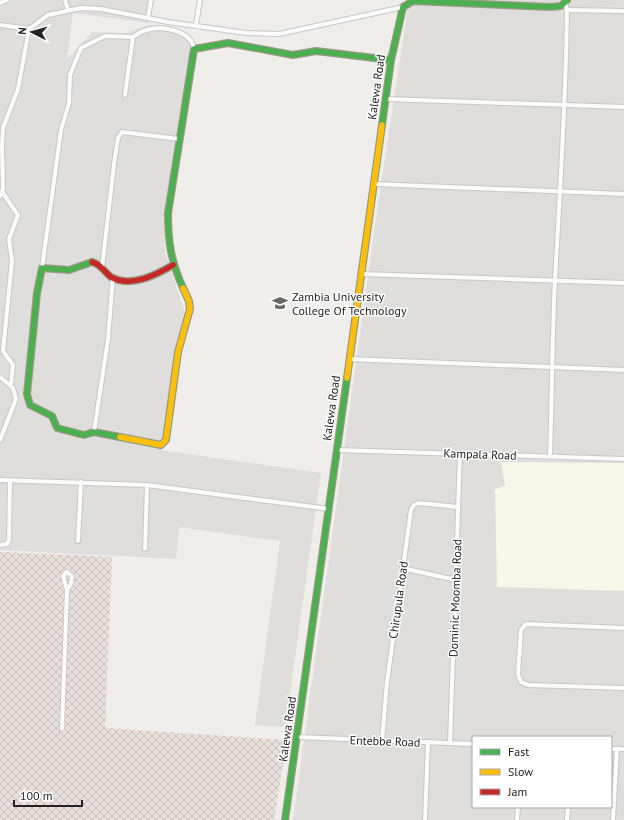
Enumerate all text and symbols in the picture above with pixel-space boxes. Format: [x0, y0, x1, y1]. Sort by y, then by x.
north arrow [12, 12, 52, 52]
text: N [15, 27, 29, 35]
street label: Kalewa Road [364, 53, 388, 121]
place label: Zambia University College Of Technology [292, 289, 407, 318]
school or university icon: Zambia University College Of Technology [271, 294, 289, 312]
street label: Kalewa Road [319, 374, 343, 442]
street label: Kampala Road [443, 445, 517, 463]
street label: Dominic Moomba Road [445, 539, 465, 657]
street label: Chirupula Road [385, 560, 411, 640]
street label: Kalewa Road [275, 695, 299, 763]
street label: Entebbe Road [349, 732, 421, 750]
legend [472, 736, 612, 808]
text: Fast [508, 744, 529, 759]
text: Slow [508, 764, 533, 779]
scale bar [14, 782, 82, 808]
text: Jam [507, 784, 527, 799]
text: 100 m [20, 788, 53, 803]

